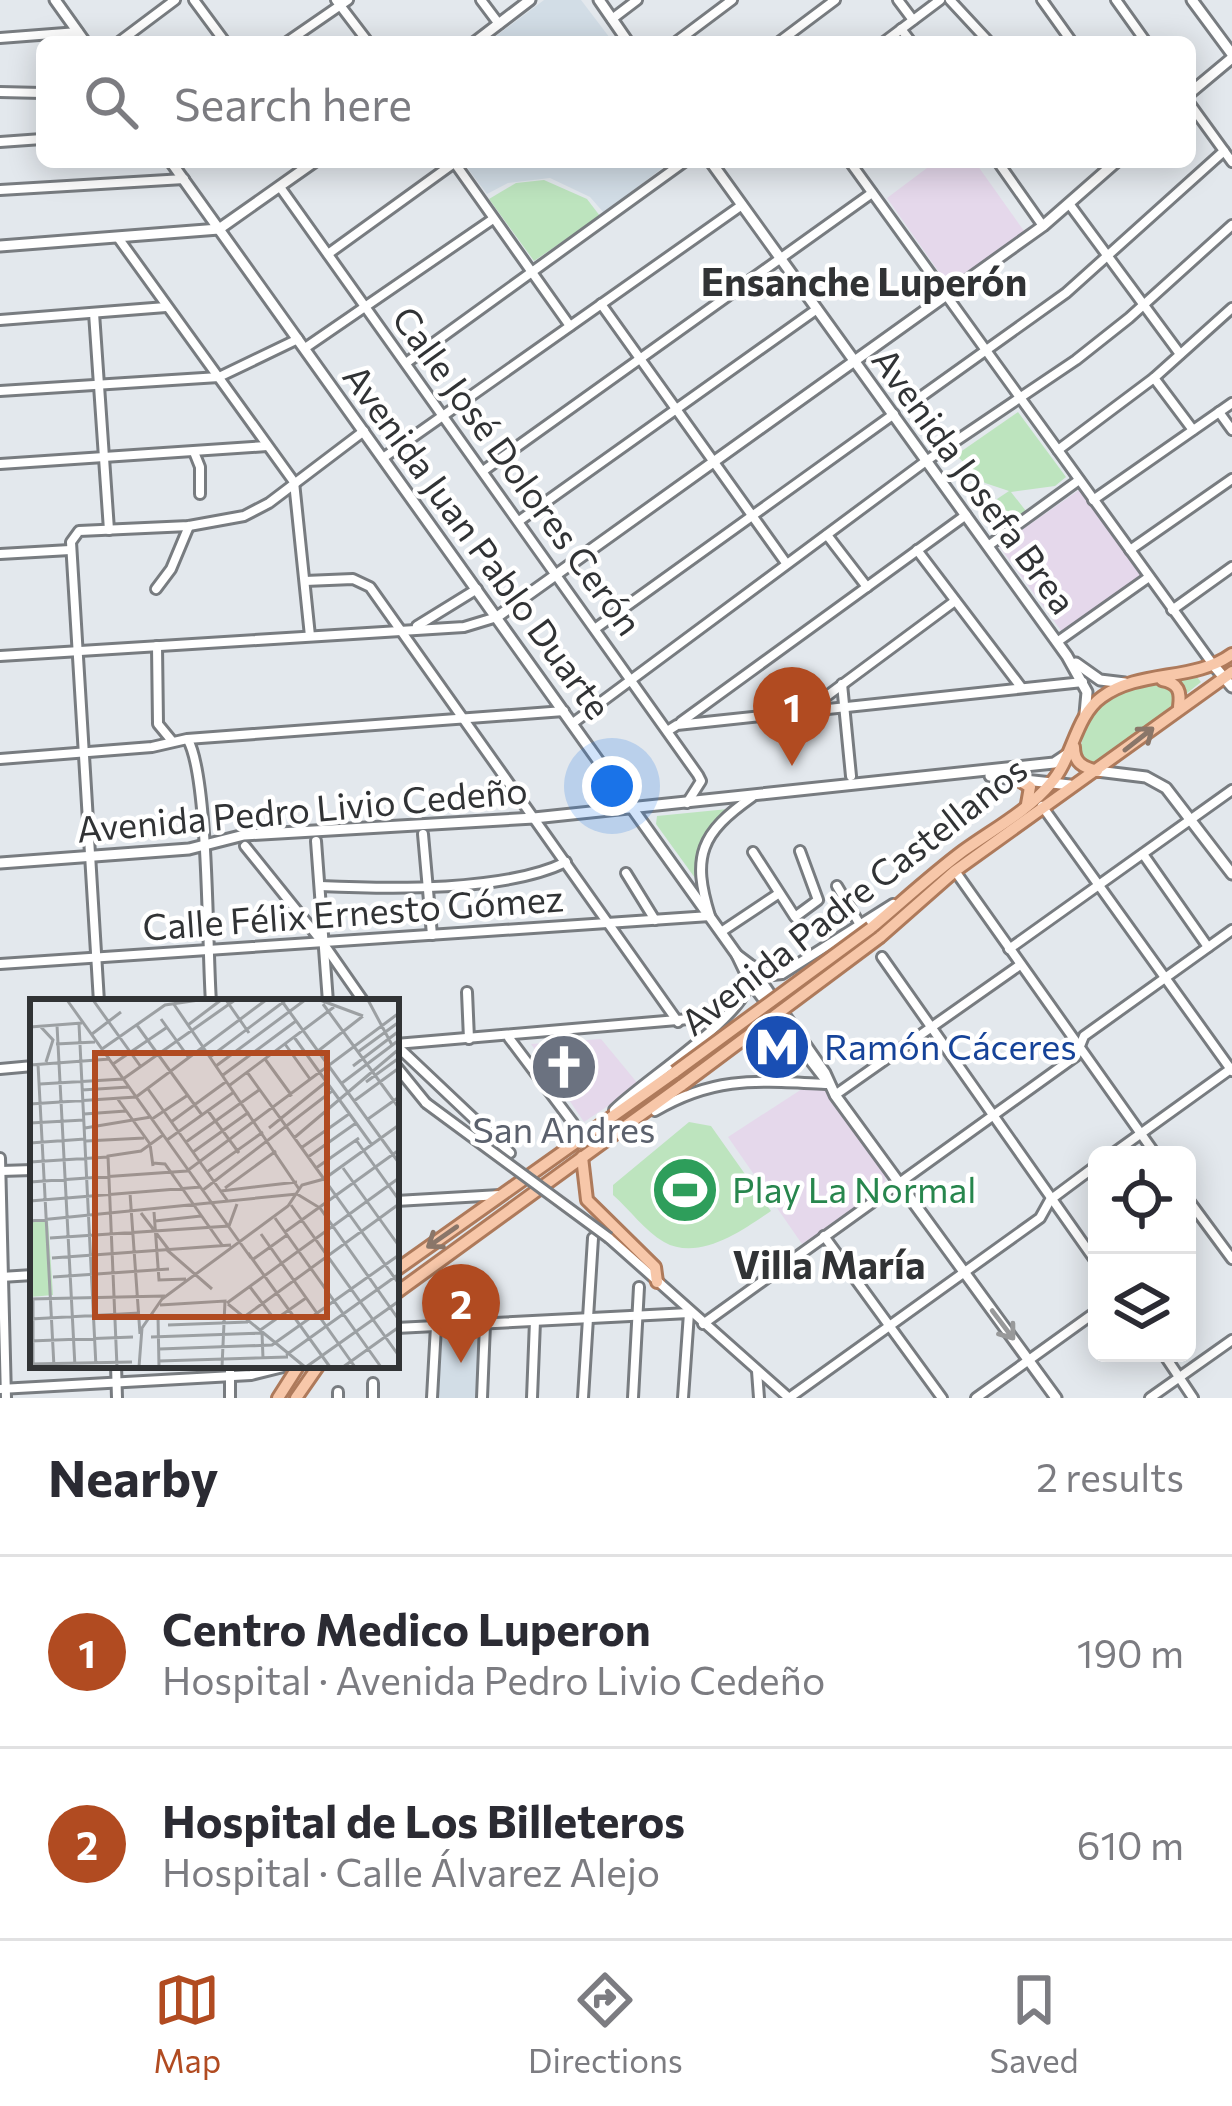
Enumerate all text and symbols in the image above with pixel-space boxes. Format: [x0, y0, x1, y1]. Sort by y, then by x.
search box [36, 36, 1196, 168]
icon: search [78, 69, 144, 135]
text: Search here [174, 75, 412, 130]
district label: Ensanche Luperón [701, 256, 1027, 304]
street label: Calle José Dolores Cerón [384, 297, 653, 643]
street label: Avenida Josefa Brea [864, 338, 1087, 621]
street label: Avenida Juan Pablo Duarte [335, 355, 622, 727]
pin: 1 [753, 667, 831, 766]
one-way arrow [1123, 726, 1155, 753]
street label: Avenida Padre Castellanos [671, 746, 1035, 1043]
your location [582, 756, 642, 816]
street label: Avenida Pedro Livio Cedeño [75, 766, 529, 850]
street label: Calle Félix Ernesto Gómez [141, 874, 565, 948]
inset map [30, 999, 399, 1368]
metro station icon: Ramón Cáceres [742, 1012, 812, 1082]
place label: Ramón Cáceres [824, 1023, 1077, 1067]
church icon: San Andres [529, 1032, 599, 1102]
place label: San Andres [473, 1106, 655, 1150]
map controls [1088, 1146, 1196, 1362]
button: locate [1088, 1146, 1196, 1254]
sports icon: Play La Normal [650, 1155, 720, 1225]
place label: Play La Normal [732, 1166, 976, 1210]
one-way arrow [426, 1224, 459, 1250]
district label: Villa María [732, 1239, 926, 1287]
button: layers [1088, 1254, 1196, 1362]
pin: 2 [422, 1264, 500, 1363]
one-way arrow [989, 1308, 1016, 1340]
text: Nearby [48, 1445, 218, 1508]
text: 2 results [1036, 1452, 1184, 1500]
text: Centro Medico Luperon [162, 1600, 651, 1655]
text: 1 [78, 1628, 96, 1676]
text: 190 m [1077, 1628, 1184, 1676]
text: Hospital · Avenida Pedro Livio Cedeño [162, 1655, 825, 1703]
text: Hospital de Los Billeteros [162, 1792, 685, 1847]
text: 2 [76, 1820, 98, 1868]
text: 610 m [1077, 1820, 1184, 1868]
text: Hospital · Calle Álvarez Alejo [162, 1847, 660, 1895]
tab: Map [153, 1967, 221, 2080]
tab: Directions [528, 1967, 683, 2080]
tab: Saved [990, 1967, 1079, 2080]

